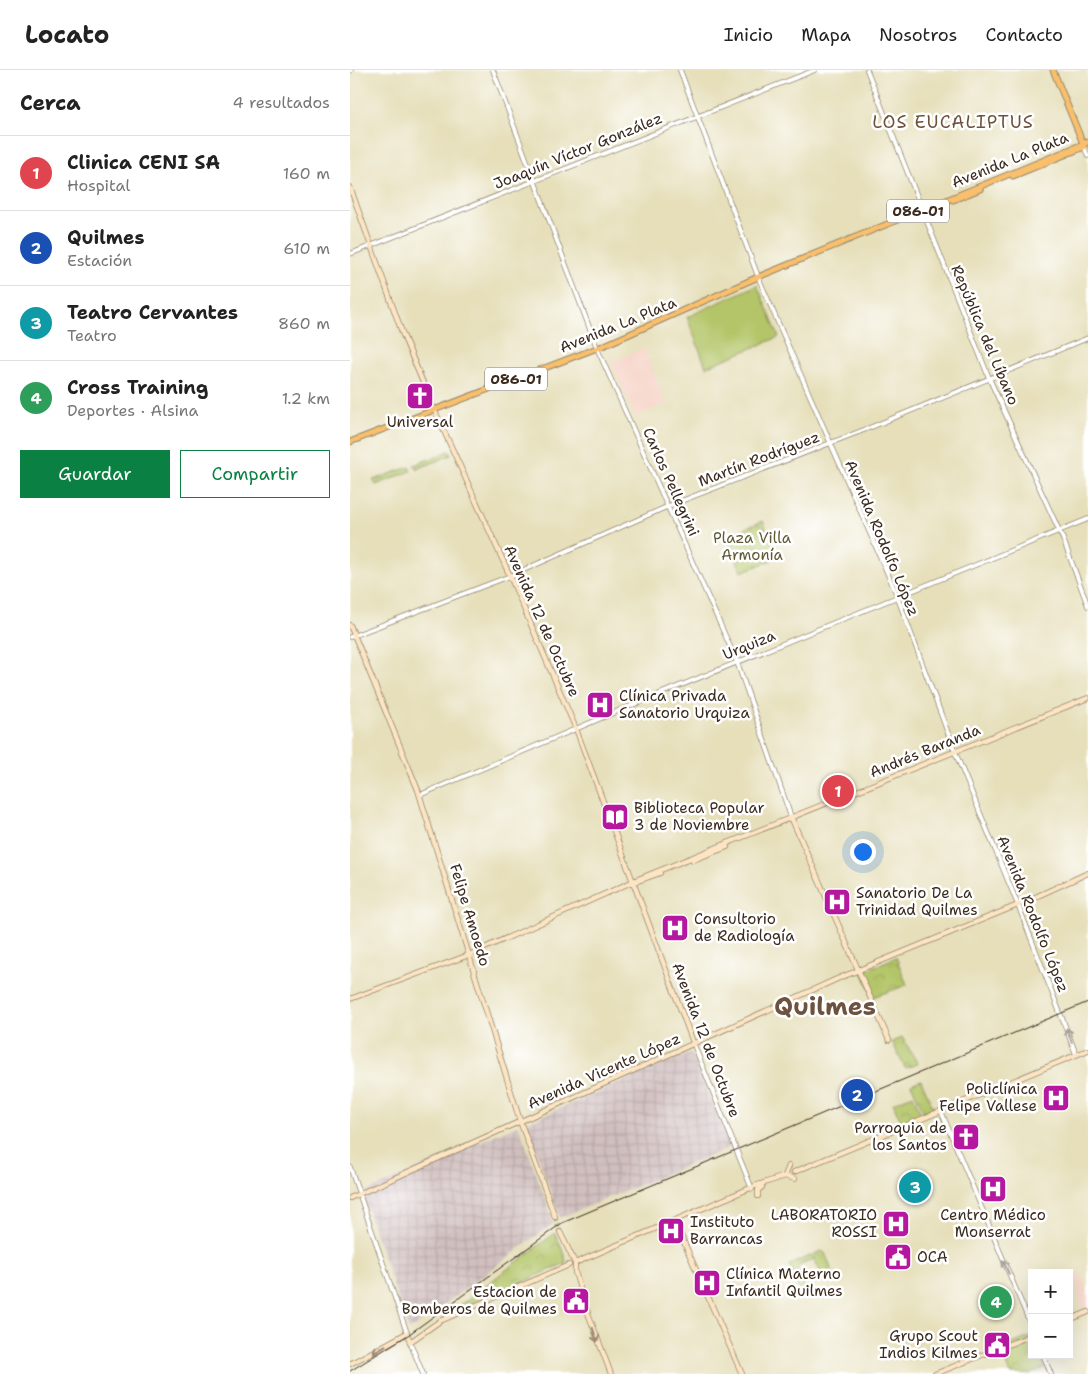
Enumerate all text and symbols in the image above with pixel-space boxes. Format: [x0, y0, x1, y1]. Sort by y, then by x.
text: Locato [25, 19, 109, 51]
text: Inicio [724, 23, 773, 47]
text: Mapa [801, 23, 851, 47]
text: Nosotros [879, 23, 957, 47]
text: Contacto [985, 23, 1063, 47]
text: Cerca [20, 89, 81, 117]
text: 4 resultados [232, 92, 330, 113]
street label: Joaquín Víctor González [491, 108, 665, 194]
district label: LOS EUCALIPTUS [872, 110, 1034, 134]
street label: Avenida La Plata [949, 127, 1072, 193]
text: Clinica CENI SA [67, 150, 220, 175]
text: 1 [32, 163, 40, 184]
text: 160 m [283, 163, 330, 184]
text: Hospital [67, 175, 130, 196]
road number: 086-01 [887, 200, 949, 222]
text: Quilmes [67, 225, 145, 250]
text: 2 [30, 238, 42, 259]
text: 610 m [283, 238, 330, 259]
text: Estación [67, 250, 132, 271]
street label: República del Líbano [946, 262, 1024, 408]
street label: Avenida La Plata [557, 292, 680, 358]
text: Teatro Cervantes [67, 300, 238, 325]
text: 3 [30, 313, 42, 334]
text: 860 m [278, 313, 330, 334]
text: Teatro [67, 325, 117, 346]
road number: 086-01 [485, 368, 547, 390]
text: Cross Training [67, 375, 208, 400]
church icon: Universal [405, 381, 435, 411]
text: 4 [30, 388, 42, 409]
text: 1.2 km [282, 388, 330, 409]
text: Deportes · Alsina [67, 400, 199, 421]
place label: Universal [387, 412, 454, 432]
street label: Carlos Pellegrini [638, 424, 704, 540]
street label: Martín Rodríguez [695, 427, 823, 491]
button: Guardar [20, 450, 170, 498]
button: Compartir [180, 450, 330, 498]
street label: Avenida Rodolfo López [840, 457, 924, 619]
park label: Plaza Villa Armonía [713, 528, 792, 565]
street label: Avenida 12 de Octubre [499, 542, 585, 700]
street label: Urquiza [720, 625, 779, 665]
place label: Clínica Privada Sanatorio Urquiza [619, 686, 750, 723]
hospital icon: Clínica Privada Sanatorio Urquiza [585, 690, 615, 720]
street label: Andrés Baranda [867, 719, 984, 782]
pin: 1 [822, 772, 854, 810]
place label: Biblioteca Popular 3 de Noviembre [634, 798, 765, 835]
library icon: Biblioteca Popular 3 de Noviembre [600, 802, 630, 832]
street label: Avenida Rodolfo López [992, 833, 1074, 995]
your location [850, 839, 876, 865]
street label: Felipe Amoedo [445, 861, 495, 969]
place label: Sanatorio De La Trinidad Quilmes [856, 883, 978, 920]
hospital icon: Sanatorio De La Trinidad Quilmes [822, 887, 852, 917]
place label: Consultorio de Radiología [694, 909, 795, 946]
hospital icon: Consultorio de Radiología [660, 913, 690, 943]
street label: Avenida 12 de Octubre [667, 960, 745, 1120]
district label: Quilmes [774, 989, 876, 1023]
street label: Avenida Vicente López [525, 1028, 683, 1114]
one-way arrow [1064, 1028, 1073, 1043]
pin: 2 [841, 1076, 873, 1114]
place label: Policlínica Felipe Vallese [939, 1079, 1038, 1116]
hospital icon: Policlínica Felipe Vallese [1041, 1083, 1071, 1113]
place label: Parroquia de los Santos [854, 1118, 947, 1155]
church icon: Parroquia de los Santos [951, 1122, 981, 1152]
pin: 3 [899, 1168, 931, 1206]
hospital icon: Centro Médico Monserrat [978, 1174, 1008, 1204]
place label: LABORATORIO ROSSI [771, 1205, 877, 1242]
place label: Centro Médico Monserrat [940, 1205, 1046, 1242]
hospital icon: LABORATORIO ROSSI [881, 1209, 911, 1239]
place label: Instituto Barrancas [690, 1212, 763, 1249]
hospital icon: Instituto Barrancas [656, 1216, 686, 1246]
public building icon: OCA [883, 1242, 913, 1272]
place label: OCA [917, 1247, 948, 1267]
one-way arrow [1001, 1260, 1010, 1275]
place label: Clínica Materno Infantil Quilmes [726, 1264, 843, 1301]
hospital icon: Clínica Materno Infantil Quilmes [692, 1268, 722, 1298]
map controls [1028, 1269, 1073, 1359]
button: + [1028, 1269, 1073, 1314]
place label: Estacion de Bomberos de Quilmes [402, 1282, 557, 1319]
pin: 4 [980, 1283, 1012, 1321]
public building icon: Estacion de Bomberos de Quilmes [561, 1286, 591, 1316]
button: − [1028, 1314, 1073, 1359]
place label: Grupo Scout Indios Kilmes [879, 1326, 978, 1363]
one-way arrow [591, 1327, 600, 1342]
public building icon: Grupo Scout Indios Kilmes [982, 1330, 1012, 1360]
one-way arrow [372, 1345, 386, 1355]

